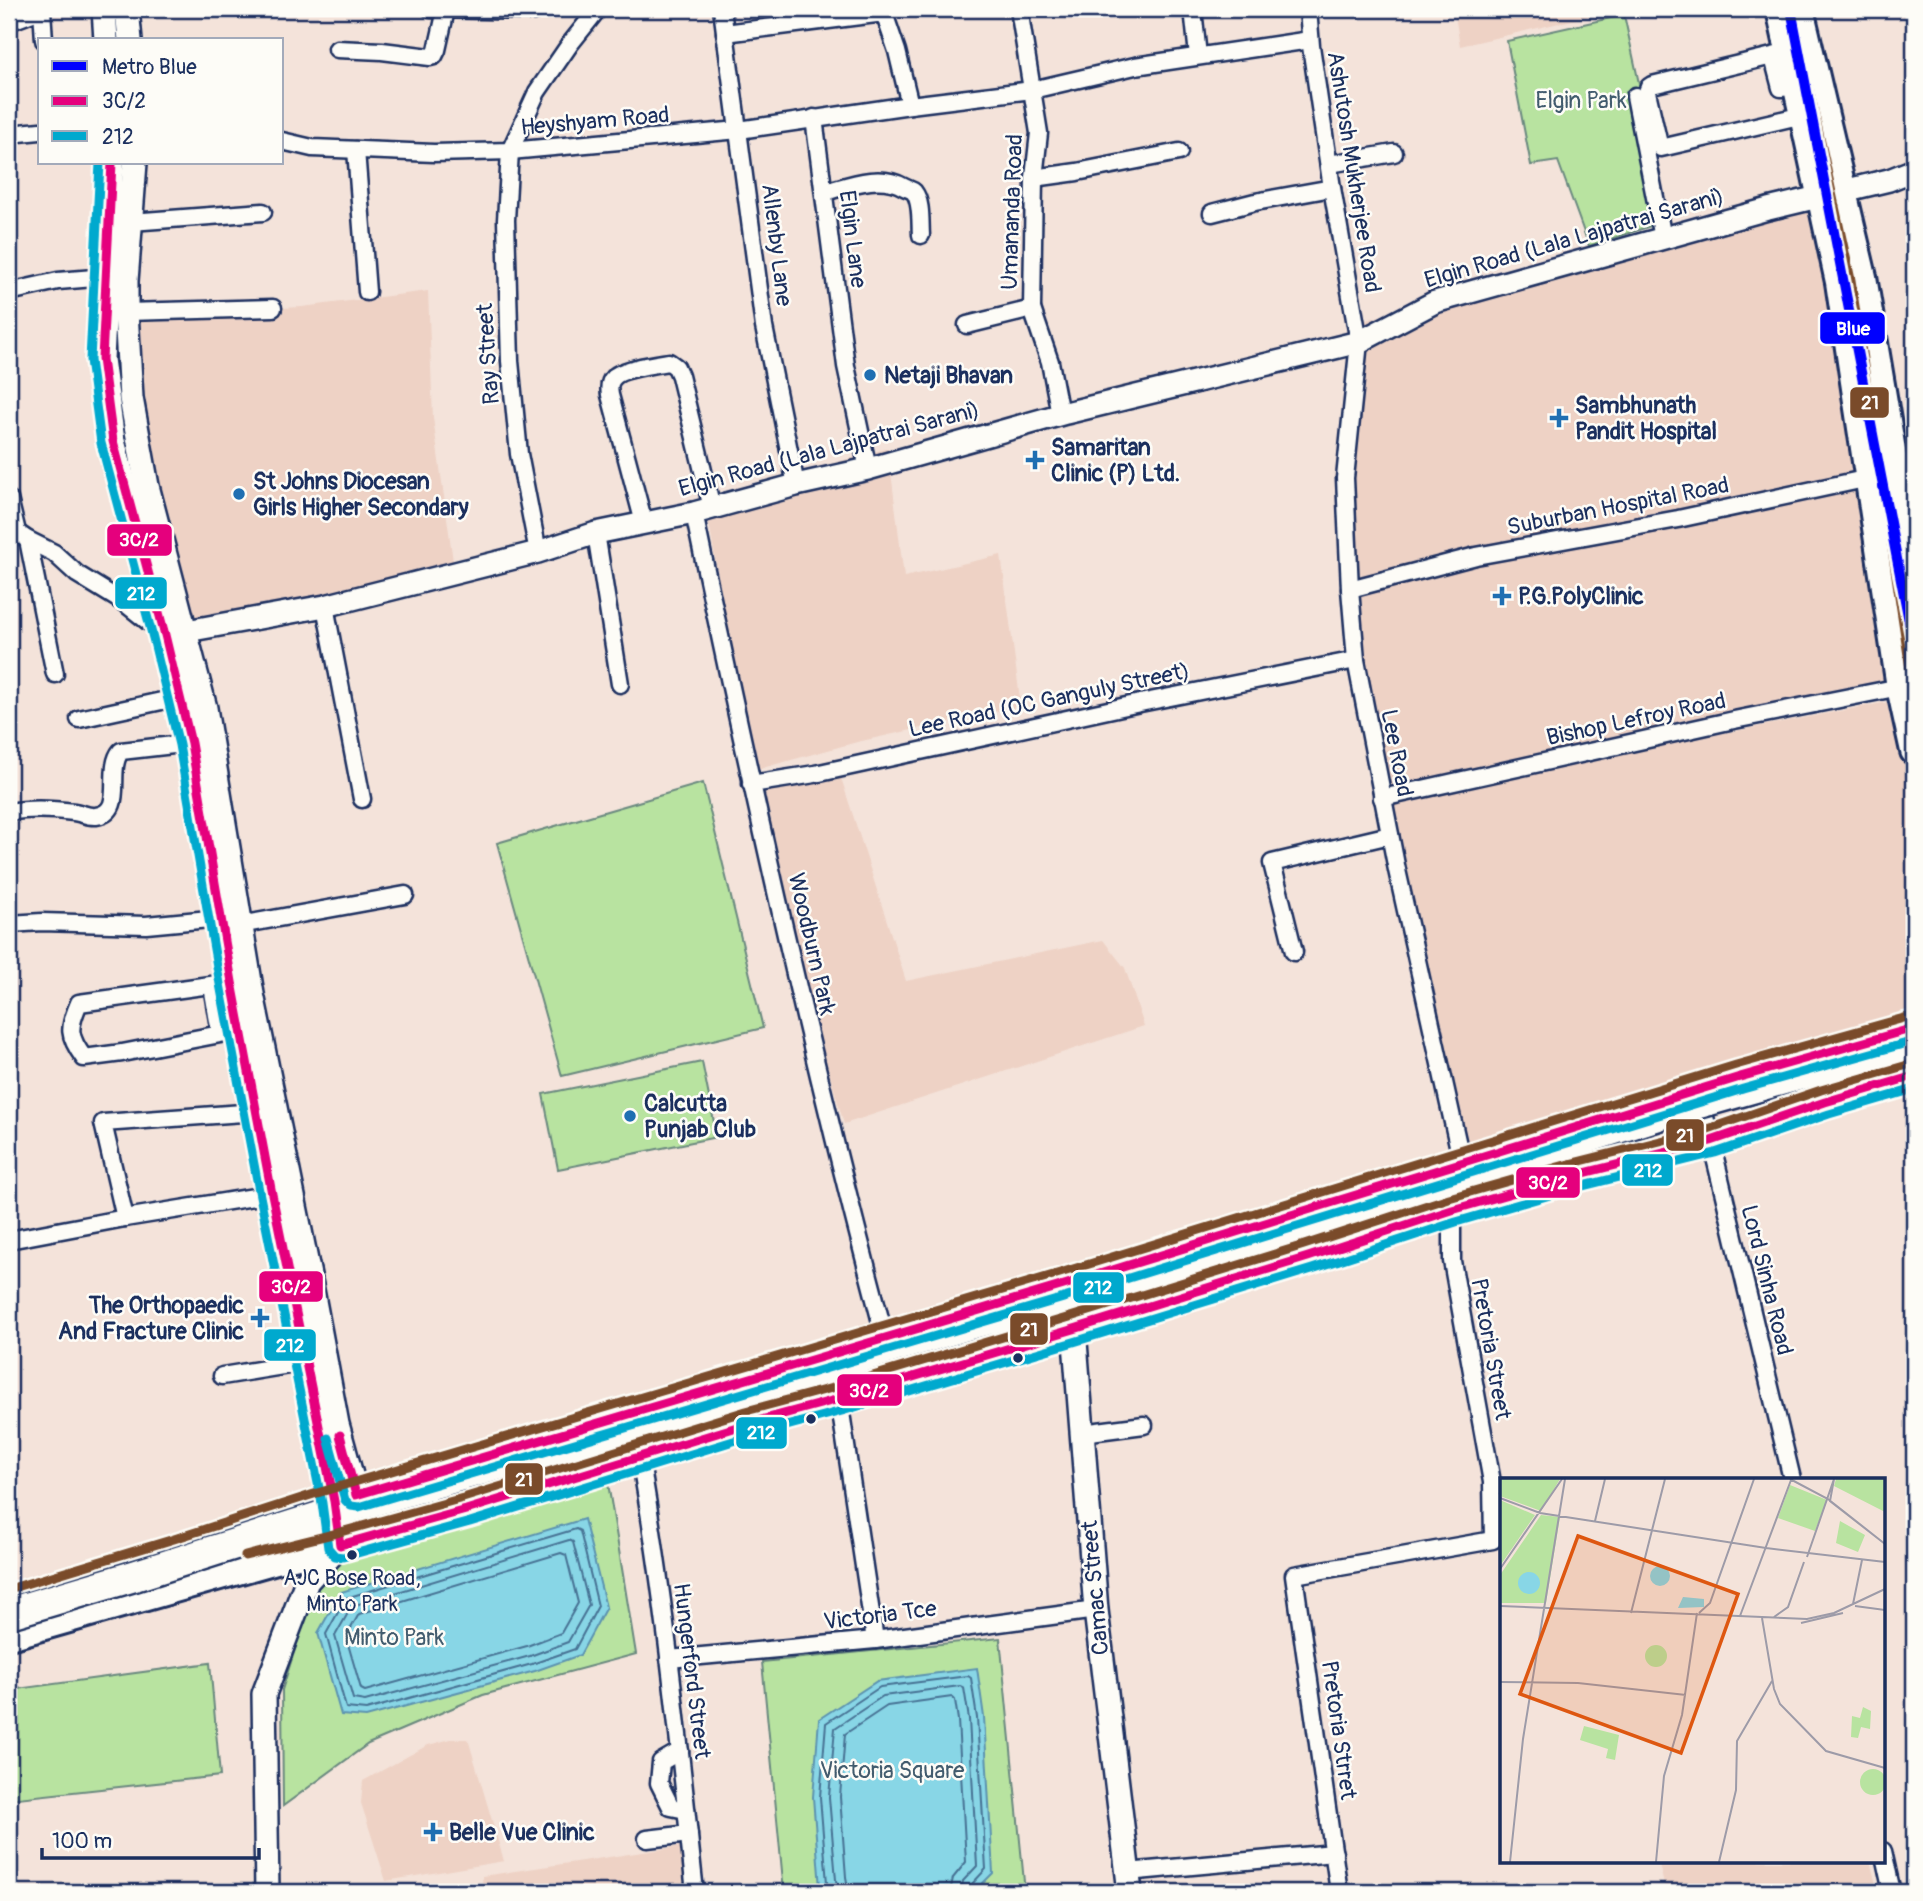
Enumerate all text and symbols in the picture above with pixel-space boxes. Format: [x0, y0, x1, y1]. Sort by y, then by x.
legend [38, 38, 284, 164]
street label: Ashutosh Mukherjee Road [1321, 49, 1387, 295]
text: Metro Blue [102, 54, 197, 81]
park label: Elgin Park [1535, 86, 1627, 115]
text: 3C/2 [102, 88, 146, 115]
street label: Heyshyam Road [519, 100, 671, 142]
text: 212 [102, 124, 134, 151]
street label: Umananda Road [995, 133, 1029, 291]
street label: Elgin Road (Lala Lajpatrai Sarani) [1421, 181, 1727, 295]
street label: Allenby Lane [755, 182, 799, 309]
street label: Elgin Lane [833, 188, 873, 290]
street label: Ray Street [470, 302, 506, 405]
line badge: Blue [1819, 311, 1886, 345]
text: Blue [1836, 317, 1871, 341]
place label: Netaji Bhavan [884, 361, 1013, 390]
marker: Netaji Bhavan [862, 367, 878, 383]
line badge: 21 [1849, 386, 1890, 419]
place label: Sambhunath Pandit Hospital [1575, 391, 1717, 446]
text: 21 [1861, 391, 1879, 415]
street label: Elgin Road (Lala Lajpatrai Sarani) [675, 395, 983, 503]
marker: Sambhunath Pandit Hospital [1549, 408, 1569, 428]
place label: Samaritan Clinic (P) Ltd. [1051, 433, 1180, 488]
marker: Samaritan Clinic (P) Ltd. [1025, 450, 1045, 470]
place label: St Johns Diocesan Girls Higher Secondary [253, 467, 469, 522]
street label: Suburban Hospital Road [1505, 470, 1731, 542]
marker: St Johns Diocesan Girls Higher Secondary [231, 486, 247, 502]
line badge: 3C/2 [106, 523, 173, 557]
text: 3C/2 [119, 528, 159, 552]
line badge: 212 [114, 576, 168, 610]
text: 212 [127, 582, 156, 606]
place label: P.G.PolyClinic [1518, 582, 1644, 611]
marker: P.G.PolyClinic [1492, 586, 1512, 606]
street label: Lee Road (OC Ganguly Street) [906, 656, 1192, 744]
street label: Bishop Lefroy Road [1544, 686, 1728, 752]
street label: Lee Road [1374, 707, 1420, 799]
street label: Woodburn Park [782, 870, 843, 1018]
place label: Calcutta Punjab Club [644, 1089, 756, 1144]
marker: Calcutta Punjab Club [622, 1108, 638, 1124]
line badge: 21 [1665, 1118, 1705, 1152]
text: 21 [1676, 1124, 1694, 1148]
line badge: 212 [1621, 1153, 1674, 1187]
text: 212 [1634, 1159, 1663, 1183]
line badge: 3C/2 [1515, 1166, 1581, 1199]
text: 3C/2 [1528, 1171, 1568, 1195]
street label: Lord Sinha Road [1734, 1202, 1800, 1358]
line badge: 3C/2 [258, 1270, 324, 1303]
line badge: 212 [1072, 1271, 1125, 1304]
text: 3C/2 [271, 1275, 311, 1299]
text: 212 [1084, 1276, 1113, 1300]
street label: Pretoria Street [1464, 1276, 1518, 1423]
place label: The Orthopaedic And Fracture Clinic [58, 1291, 244, 1346]
marker: The Orthopaedic And Fracture Clinic [250, 1308, 270, 1328]
line badge: 21 [1009, 1312, 1049, 1346]
text: 21 [1020, 1318, 1038, 1342]
line badge: 212 [263, 1328, 317, 1362]
text: 212 [276, 1334, 305, 1358]
unlabelled marker [1011, 1351, 1025, 1365]
line badge: 3C/2 [836, 1373, 903, 1407]
text: 3C/2 [849, 1379, 889, 1403]
unlabelled marker [804, 1412, 818, 1426]
line badge: 212 [735, 1416, 788, 1450]
text: 212 [747, 1421, 776, 1445]
line badge: 21 [504, 1462, 544, 1496]
text: 21 [515, 1468, 533, 1492]
inset map [1500, 1478, 1884, 1862]
street label: Camac Street [1075, 1519, 1115, 1657]
marker: AJC Bose Road, Minto Park [345, 1548, 359, 1562]
place label: AJC Bose Road, Minto Park [283, 1565, 421, 1618]
street label: Hungerford Street [667, 1581, 717, 1761]
street label: Victoria Tce [822, 1594, 939, 1636]
park label: Minto Park [344, 1623, 444, 1652]
street label: Pretoria Strret [1315, 1659, 1363, 1802]
park label: Victoria Square [820, 1756, 965, 1785]
scale bar [42, 1817, 259, 1861]
place label: Belle Vue Clinic [449, 1818, 595, 1847]
marker: Belle Vue Clinic [423, 1822, 443, 1842]
text: 100 m [52, 1828, 112, 1855]

